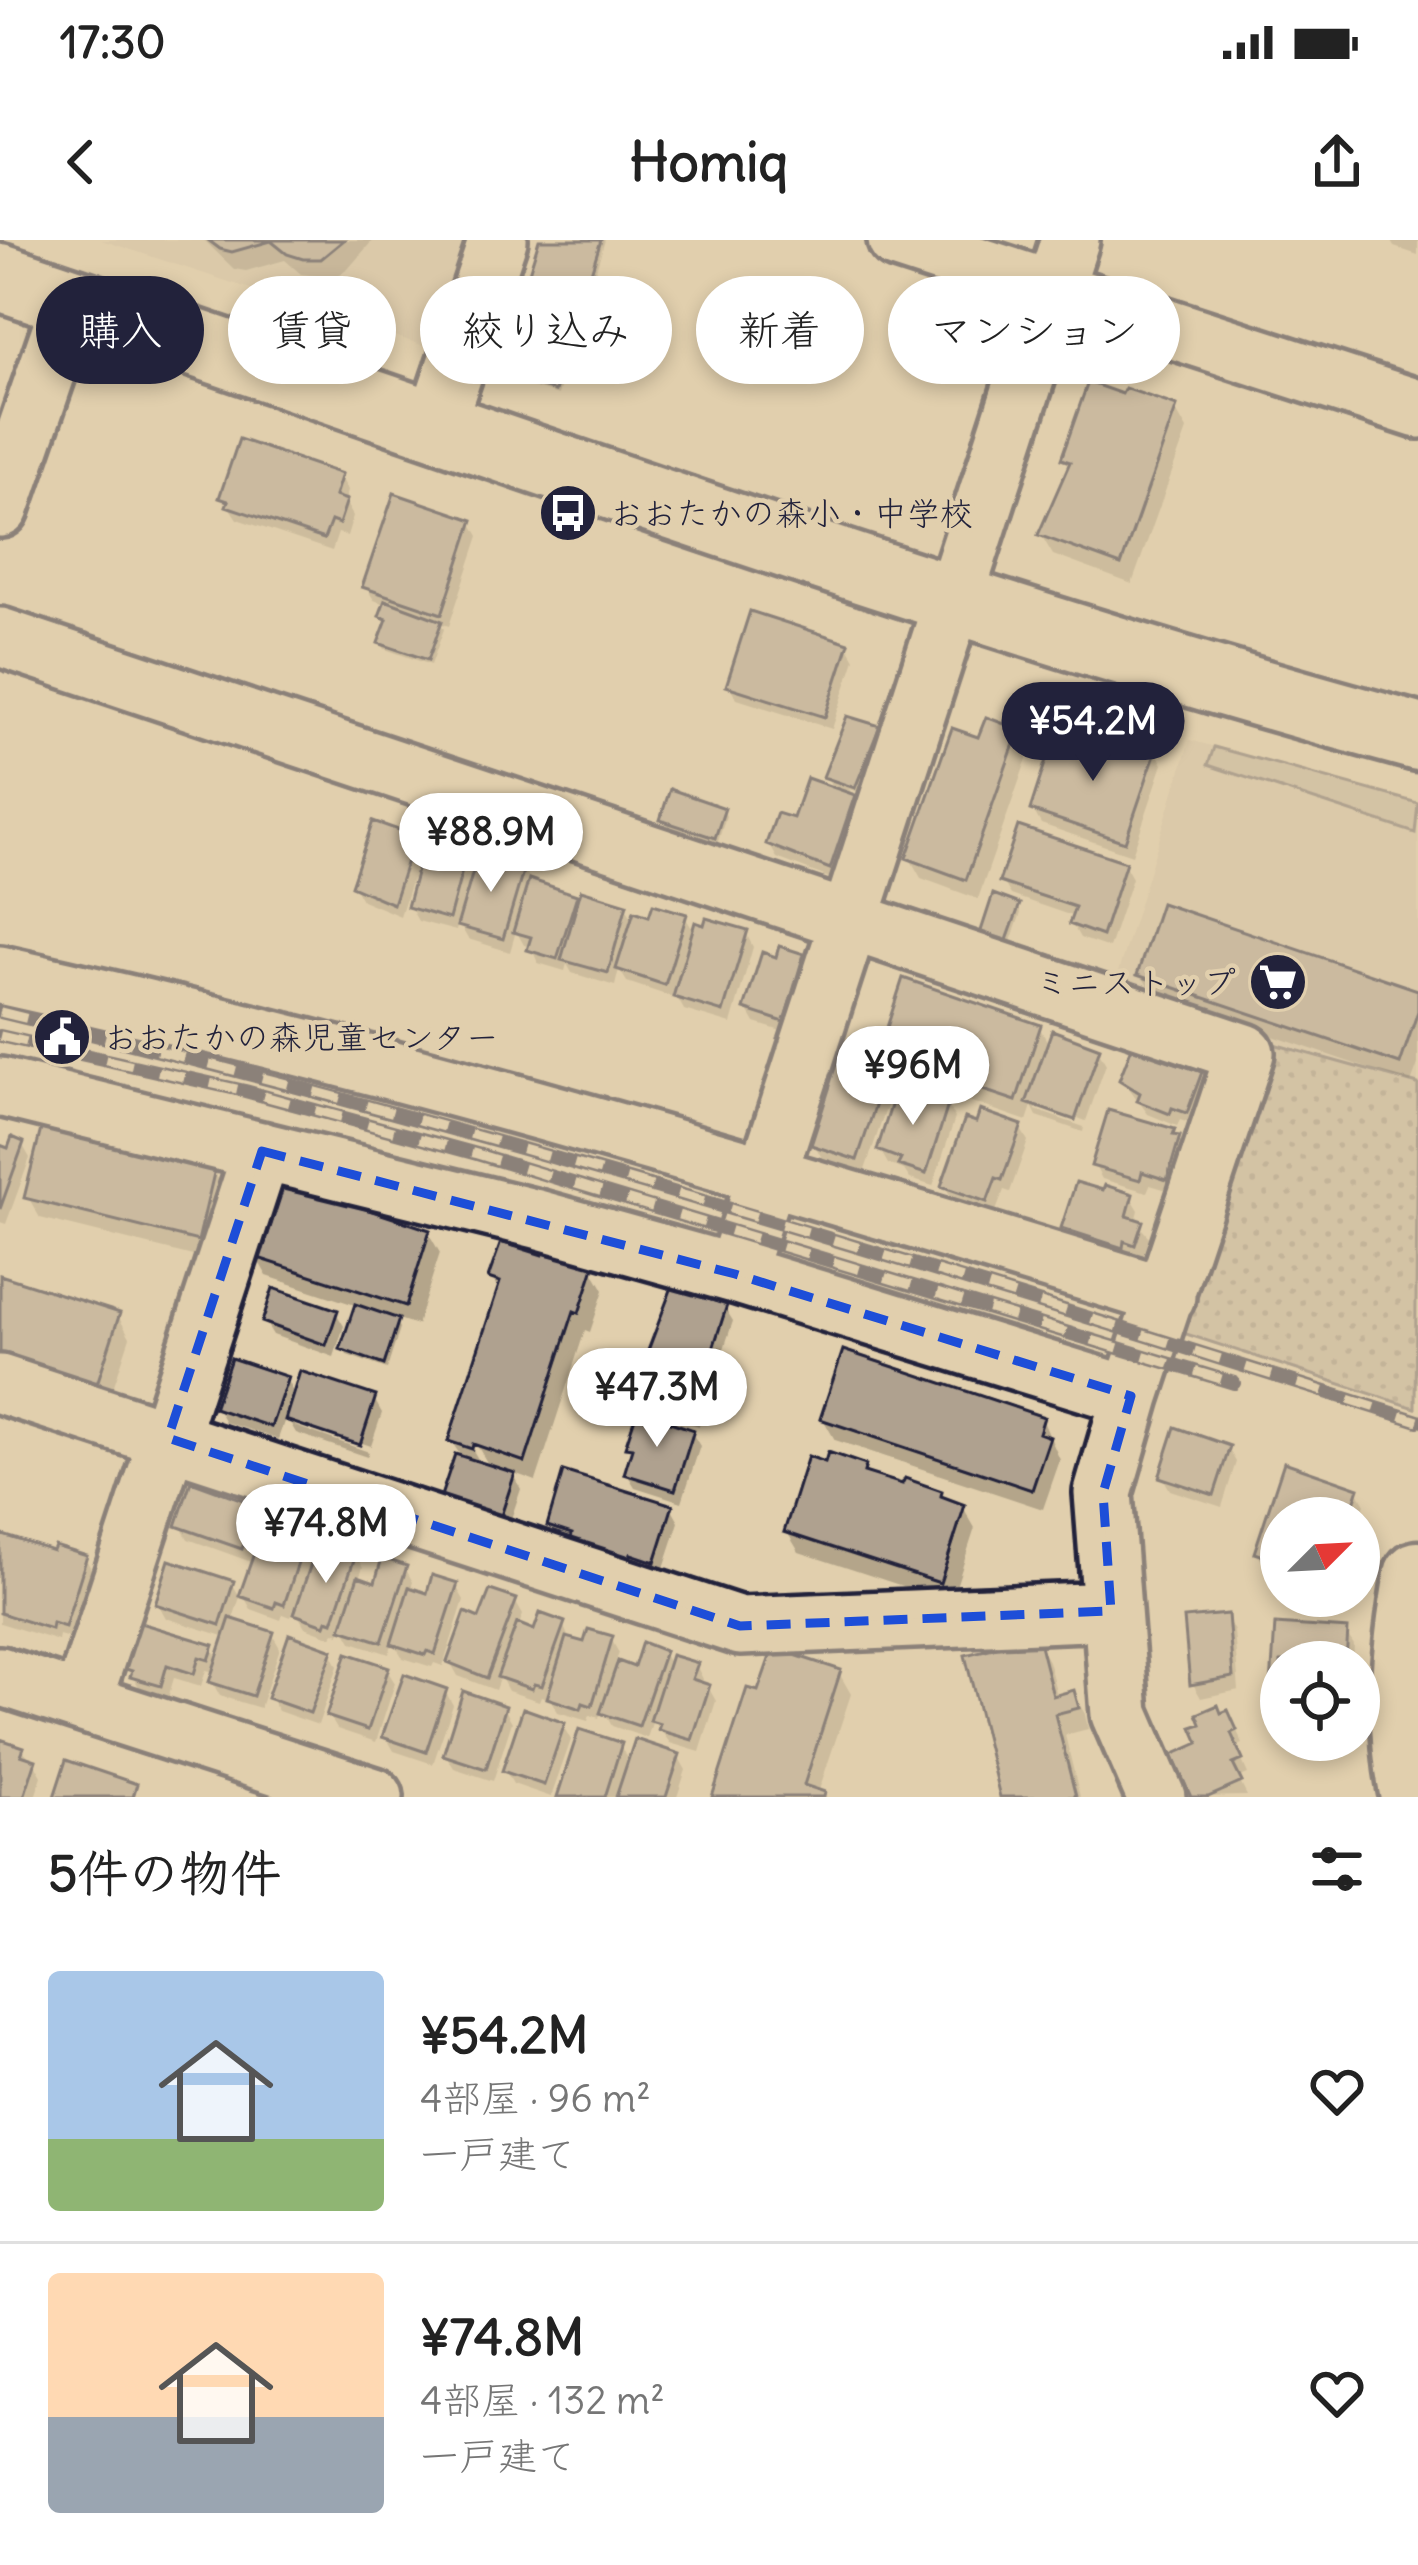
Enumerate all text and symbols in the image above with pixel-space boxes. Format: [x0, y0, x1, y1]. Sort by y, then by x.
text: 17:30 [60, 14, 165, 70]
text: Homiq [630, 128, 788, 196]
icon: back [48, 129, 114, 195]
icon: share [1304, 129, 1370, 195]
chip: 購入 [36, 276, 204, 384]
chip: 賃貸 [228, 276, 396, 384]
chip: 絞り込み [420, 276, 672, 384]
chip: 新着 [696, 276, 864, 384]
chip: マンション [888, 276, 1180, 384]
bus stop icon: おおたかの森小・中学校 [537, 482, 599, 544]
place label: おおたかの森小・中学校 [610, 492, 973, 534]
pin: ¥54.2M [995, 682, 1191, 784]
text: ¥54.2M [1029, 696, 1157, 745]
pin: ¥88.9M [393, 793, 589, 895]
text: ¥88.9M [426, 807, 556, 856]
supermarket icon: ミニストップ [1247, 951, 1309, 1013]
place label: ミニストップ [1035, 961, 1236, 1003]
public building icon: おおたかの森児童センター [31, 1006, 93, 1068]
place label: おおたかの森児童センター [104, 1016, 499, 1058]
pin: ¥96M [842, 1026, 984, 1128]
text: ¥96M [863, 1040, 963, 1089]
pin: ¥47.3M [559, 1348, 755, 1450]
text: ¥47.3M [594, 1362, 720, 1411]
pin: ¥74.8M [228, 1484, 424, 1586]
north arrow [1260, 1497, 1380, 1617]
map controls [1260, 1497, 1380, 1761]
text: ¥74.8M [263, 1498, 389, 1547]
button: locate [1260, 1641, 1380, 1761]
icon: filters [1304, 1836, 1370, 1902]
text: 5件の物件 [48, 1841, 281, 1905]
text: ¥54.2M [420, 2003, 589, 2067]
icon: home [144, 2019, 288, 2163]
icon: heart [1304, 2058, 1370, 2124]
text: 4部屋 · 96 m² [420, 2074, 651, 2123]
text: 一戸建て [420, 2130, 576, 2179]
text: ¥74.8M [420, 2305, 585, 2369]
icon: home [144, 2321, 288, 2465]
icon: heart [1304, 2360, 1370, 2426]
text: 4部屋 · 132 m² [420, 2376, 665, 2425]
text: 一戸建て [420, 2432, 576, 2481]

